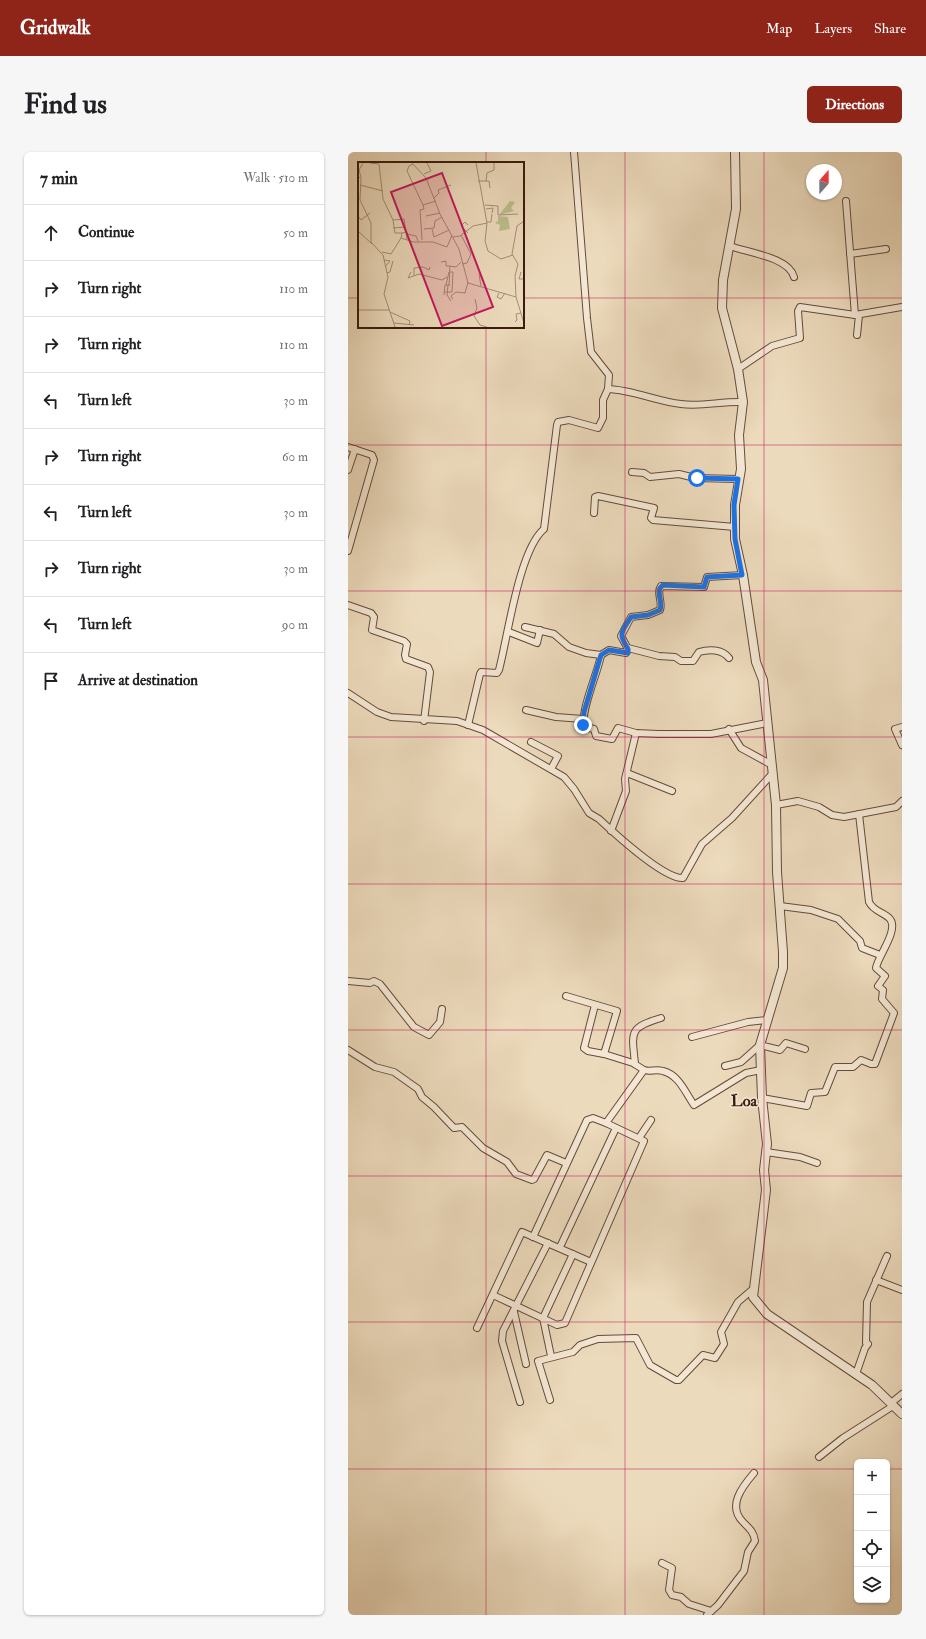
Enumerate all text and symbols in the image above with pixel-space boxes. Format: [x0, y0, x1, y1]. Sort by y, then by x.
text: Gridwalk [20, 16, 91, 40]
text: Map [766, 20, 792, 37]
text: Layers [814, 20, 852, 37]
text: Share [874, 20, 906, 37]
button: Directions [807, 86, 902, 123]
text: Find us [24, 87, 107, 122]
inset map [358, 162, 524, 328]
north arrow [806, 164, 842, 200]
text: 7 min [40, 168, 78, 189]
text: Walk · 510 m [243, 170, 308, 186]
icon: ahead [40, 222, 62, 244]
text: Continue [78, 223, 134, 242]
text: 50 m [283, 225, 308, 241]
icon: right [40, 278, 62, 300]
text: Turn right [78, 279, 141, 298]
text: 110 m [279, 281, 308, 297]
icon: right [40, 334, 62, 356]
text: Turn right [78, 335, 141, 354]
text: 110 m [279, 337, 308, 353]
icon: left [40, 390, 62, 412]
text: Turn left [78, 391, 132, 410]
text: 30 m [284, 393, 308, 409]
icon: right [40, 446, 62, 468]
text: Turn right [78, 447, 141, 466]
text: 60 m [282, 449, 308, 465]
route start [688, 469, 706, 487]
icon: left [40, 502, 62, 524]
text: Turn left [78, 503, 132, 522]
text: 30 m [284, 505, 308, 521]
icon: right [40, 558, 62, 580]
text: Turn right [78, 559, 141, 578]
text: 30 m [284, 561, 308, 577]
icon: left [40, 614, 62, 636]
text: Turn left [78, 615, 132, 634]
text: 90 m [282, 617, 308, 633]
icon: arrive [40, 670, 62, 692]
text: Arrive at destination [78, 671, 198, 690]
route end [574, 716, 592, 734]
district label: Loa [731, 1091, 757, 1111]
map controls [854, 1459, 890, 1603]
button: + [854, 1459, 890, 1495]
button: − [854, 1495, 890, 1531]
button: locate [854, 1531, 890, 1567]
button: layers [854, 1567, 890, 1603]

